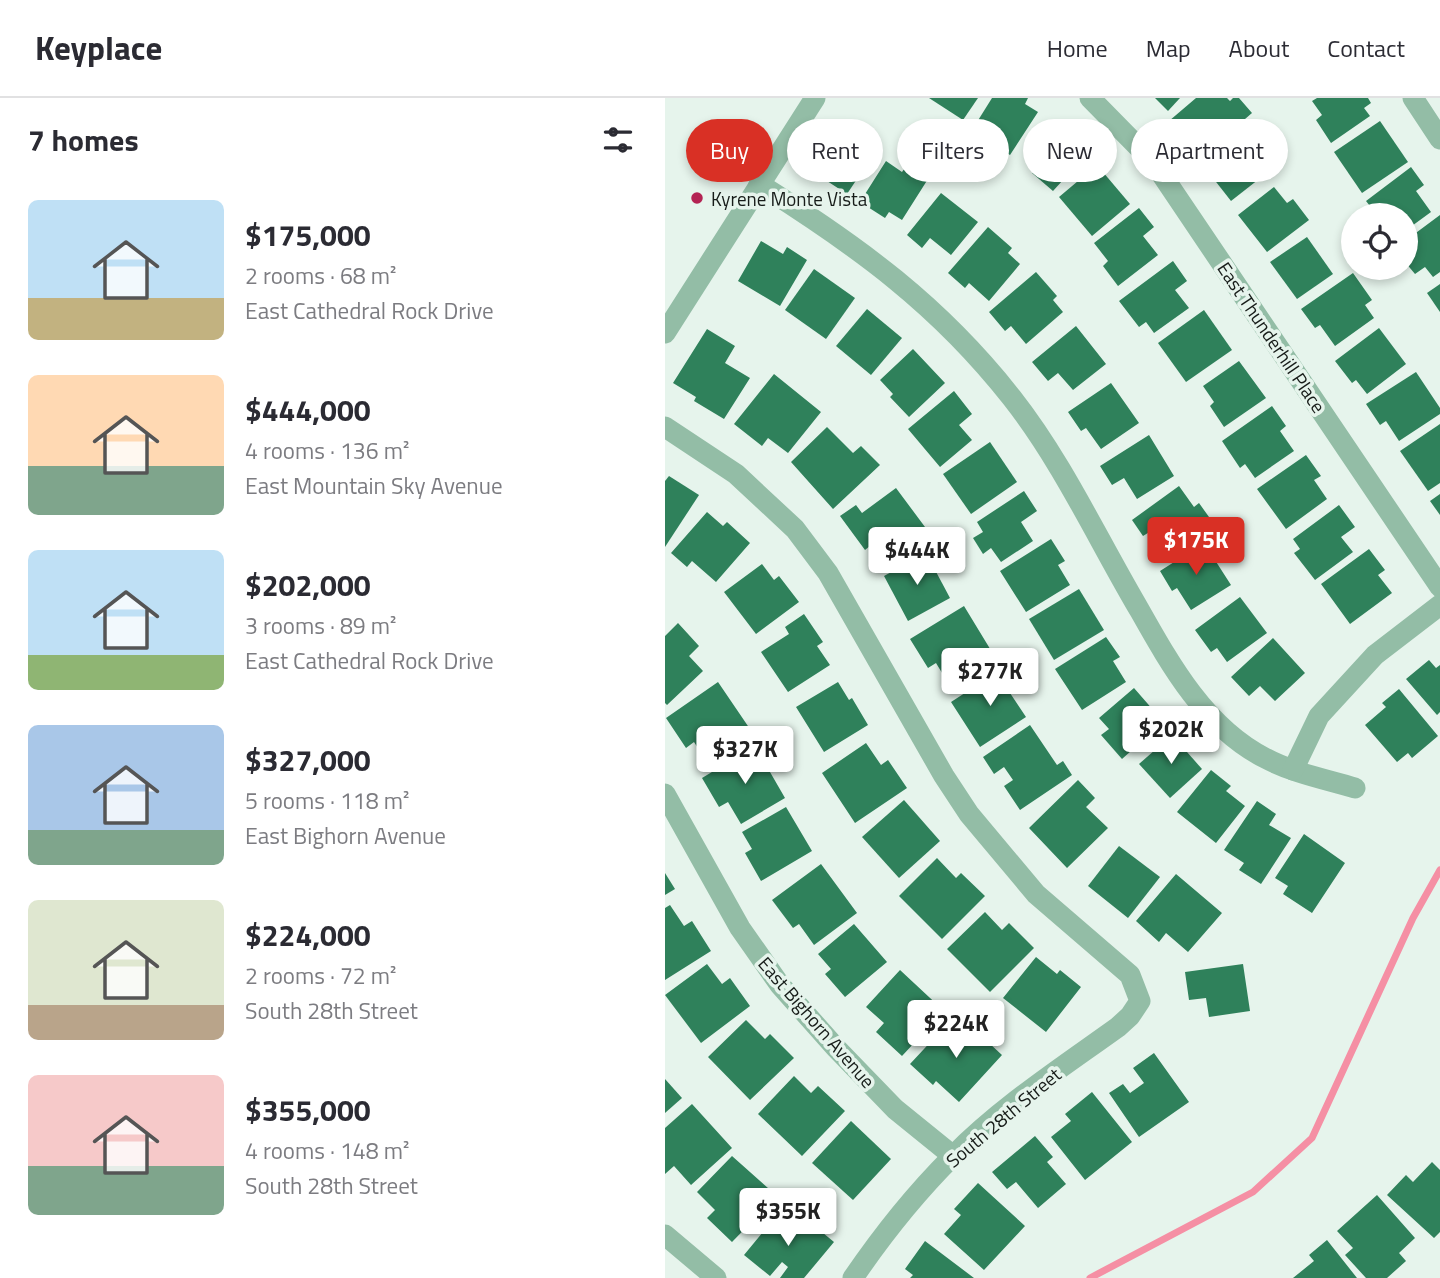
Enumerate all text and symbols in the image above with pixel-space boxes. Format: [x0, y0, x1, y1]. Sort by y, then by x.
text: Keyplace [35, 23, 162, 73]
text: Home [1047, 30, 1108, 66]
text: Map [1146, 30, 1191, 66]
text: About [1229, 30, 1289, 66]
text: Contact [1327, 30, 1405, 66]
text: 7 homes [28, 117, 139, 163]
chip: Buy [686, 119, 773, 182]
chip: Rent [787, 119, 883, 182]
chip: Filters [897, 119, 1009, 182]
chip: New [1023, 119, 1117, 182]
chip: Apartment [1131, 119, 1288, 182]
icon: filters [599, 121, 637, 159]
place label: Kyrene Monte Vista [711, 184, 868, 213]
marker: Kyrene Monte Vista [689, 190, 705, 206]
map controls [1341, 203, 1418, 280]
button: locate [1341, 203, 1418, 280]
text: $175,000 [245, 212, 371, 258]
icon: home [84, 228, 168, 312]
street label: East Thunderhill Place [1211, 256, 1333, 418]
text: 2 rooms · 68 m² [245, 258, 396, 293]
text: East Cathedral Rock Drive [245, 293, 494, 328]
text: $444,000 [245, 387, 371, 433]
icon: home [84, 403, 168, 487]
text: 4 rooms · 136 m² [245, 433, 409, 468]
text: East Mountain Sky Avenue [245, 468, 503, 503]
pin: $175K [1147, 518, 1245, 577]
text: $175K [1163, 522, 1229, 557]
pin: $444K [868, 528, 966, 587]
text: $444K [884, 532, 950, 567]
text: $202,000 [245, 562, 371, 608]
icon: home [84, 578, 168, 662]
text: 3 rooms · 89 m² [245, 608, 396, 643]
text: East Cathedral Rock Drive [245, 643, 494, 678]
pin: $277K [941, 648, 1039, 708]
text: $277K [957, 653, 1023, 688]
pin: $202K [1122, 706, 1220, 766]
text: $202K [1138, 711, 1204, 746]
pin: $327K [696, 726, 794, 786]
text: $327K [712, 731, 778, 766]
text: $327,000 [245, 737, 371, 783]
icon: home [84, 753, 168, 837]
text: 5 rooms · 118 m² [245, 783, 409, 818]
text: East Bighorn Avenue [245, 818, 446, 853]
text: $224,000 [245, 912, 371, 958]
icon: home [84, 928, 168, 1012]
street label: East Bighorn Avenue [752, 950, 882, 1094]
text: 2 rooms · 72 m² [245, 958, 396, 993]
text: South 28th Street [245, 993, 418, 1028]
pin: $224K [907, 1000, 1005, 1060]
text: $224K [923, 1005, 989, 1040]
street label: South 28th Street [939, 1060, 1067, 1174]
text: $355,000 [245, 1087, 371, 1133]
icon: home [84, 1103, 168, 1187]
text: 4 rooms · 148 m² [245, 1133, 409, 1168]
text: South 28th Street [245, 1168, 418, 1203]
pin: $355K [739, 1188, 837, 1248]
text: $355K [755, 1193, 821, 1228]

